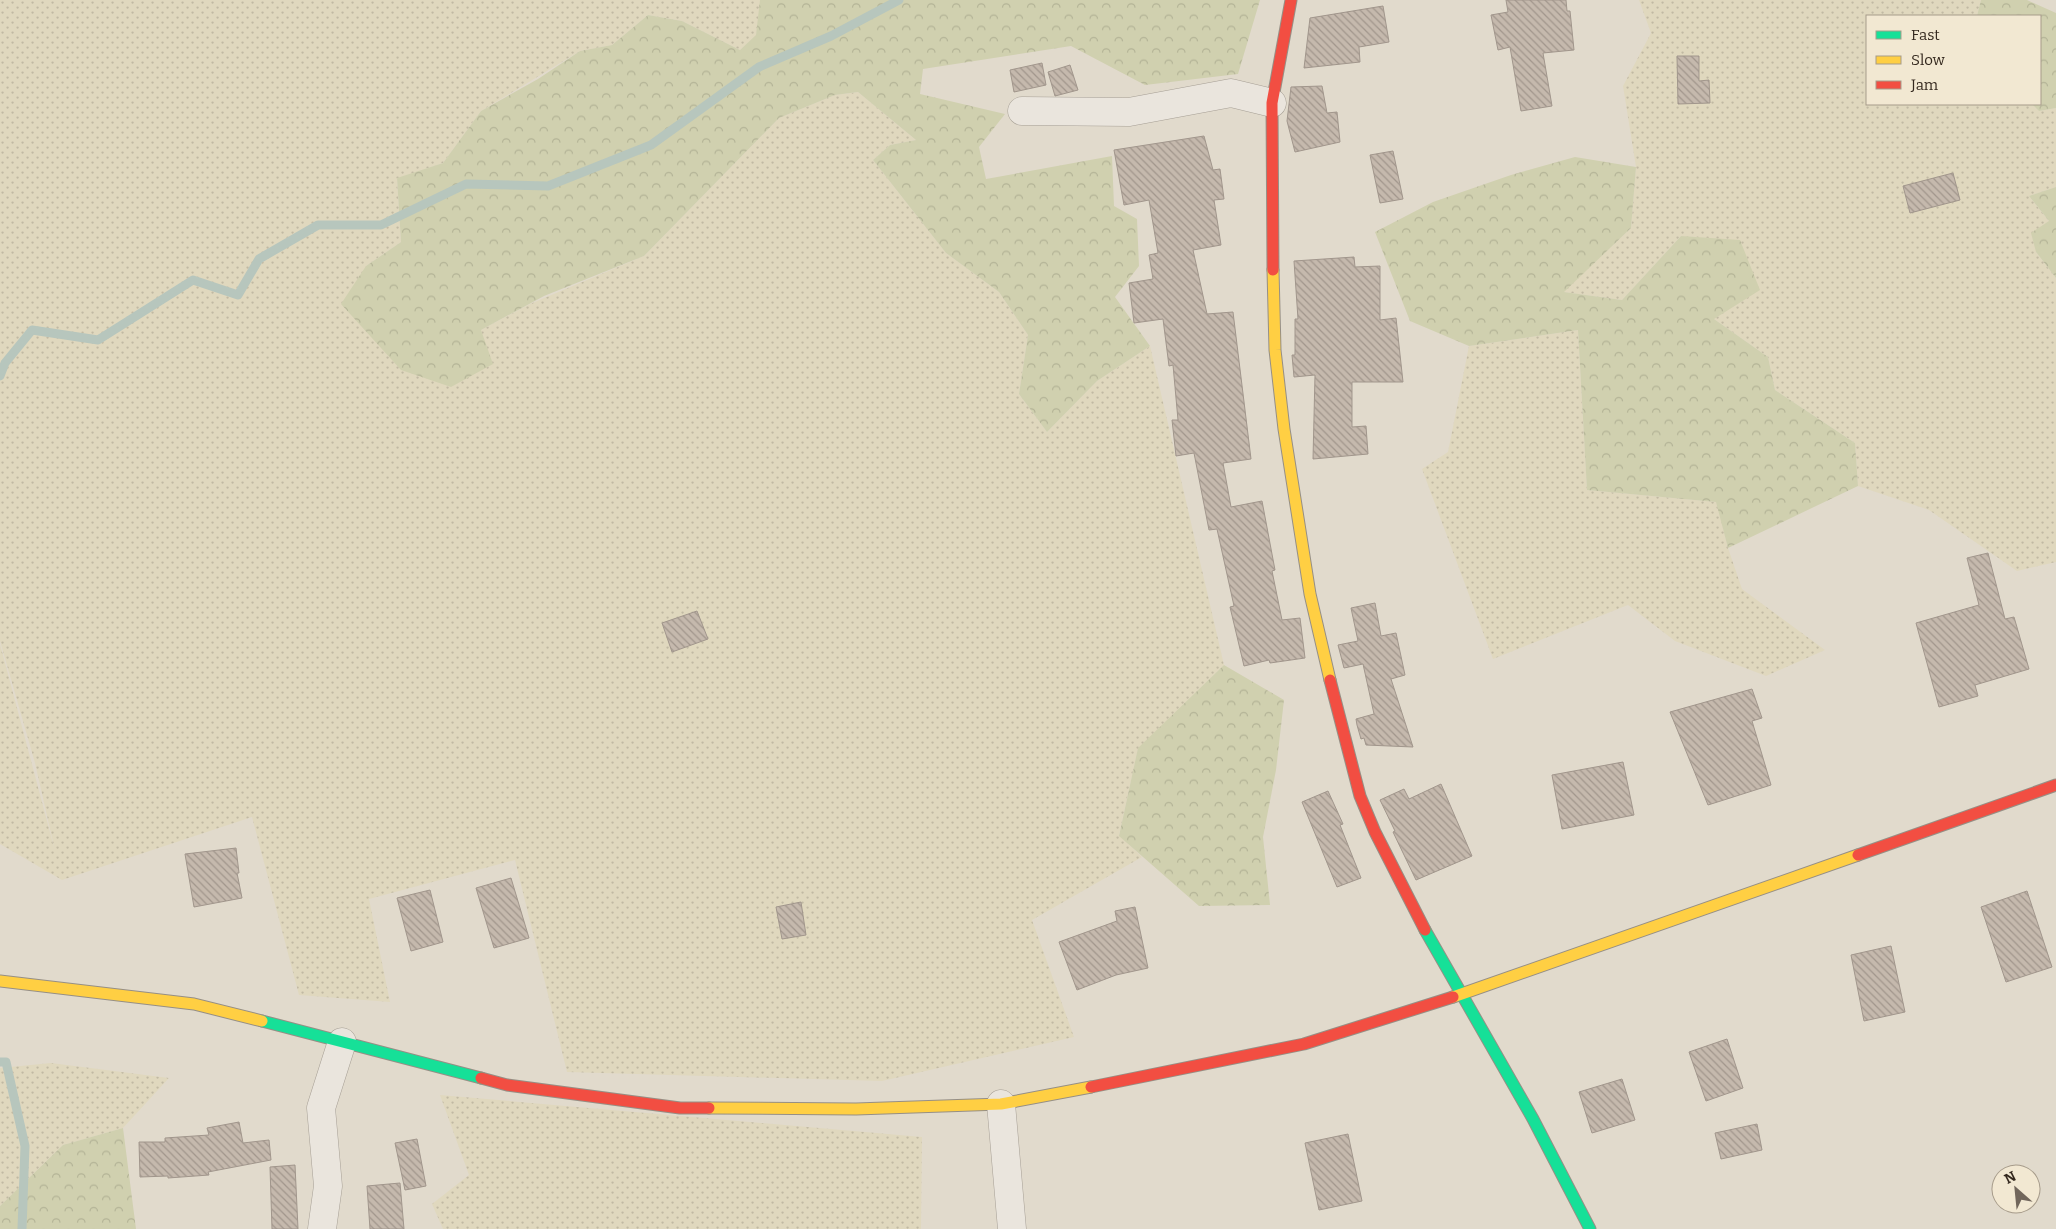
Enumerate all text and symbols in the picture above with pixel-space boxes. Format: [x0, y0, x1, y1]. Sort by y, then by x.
legend [1866, 15, 2041, 105]
text: Fast [1911, 26, 1940, 44]
text: Slow [1911, 51, 1946, 69]
text: Jam [1910, 76, 1939, 94]
north arrow [1991, 1164, 2041, 1214]
text: N [2002, 1168, 2019, 1188]

